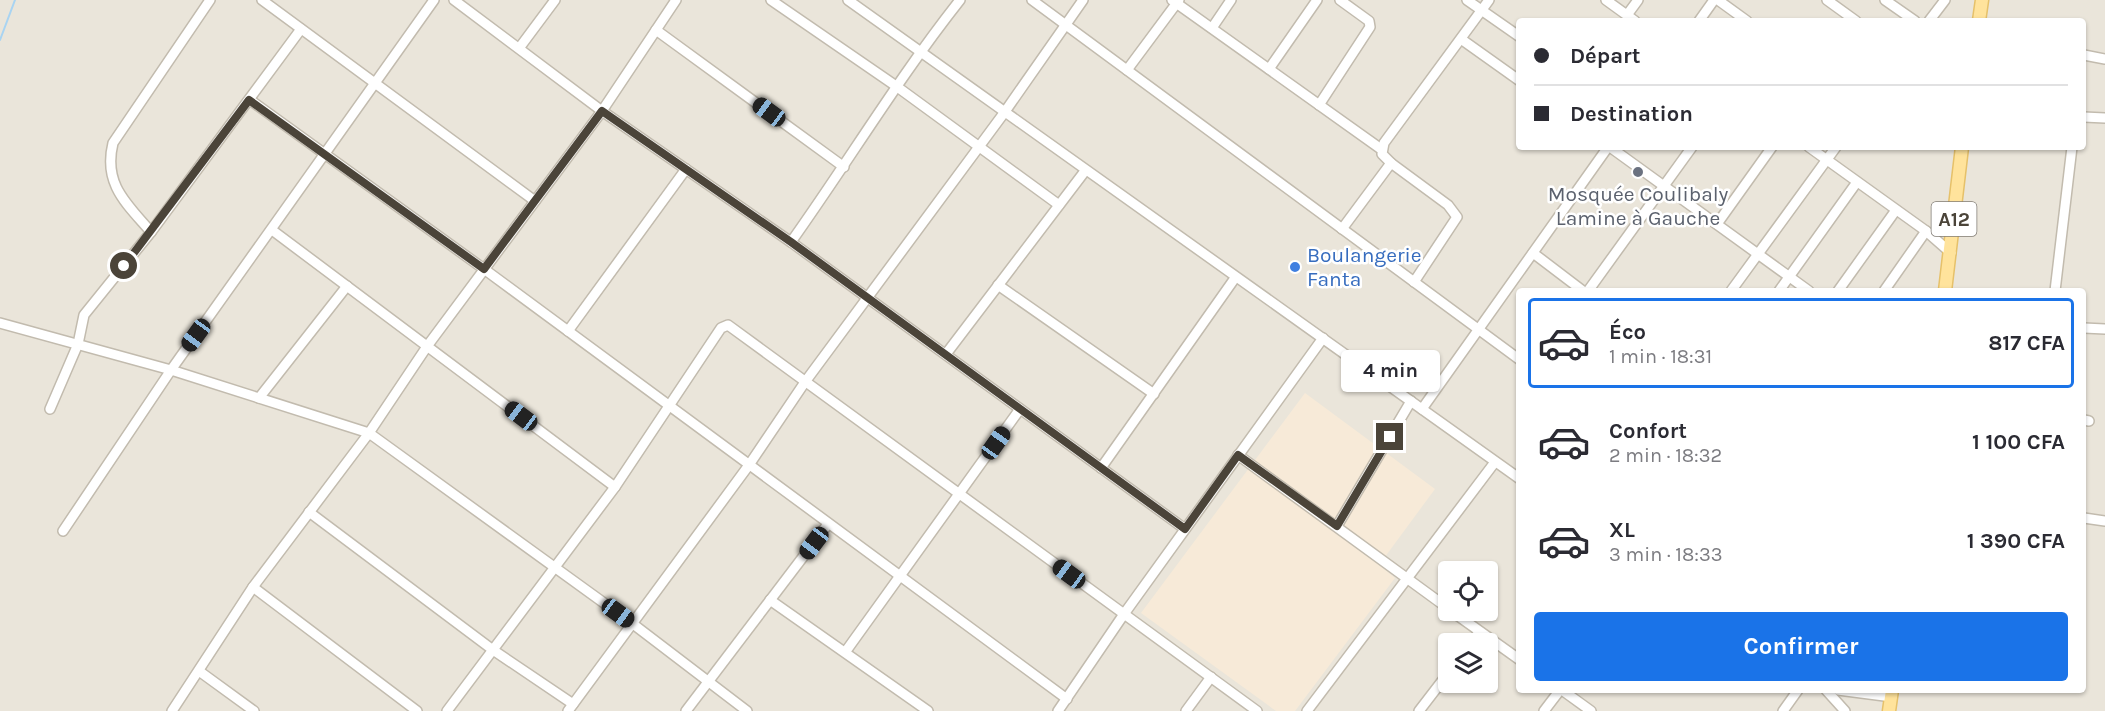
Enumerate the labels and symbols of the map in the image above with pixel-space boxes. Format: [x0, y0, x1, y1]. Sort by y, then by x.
car [749, 94, 789, 130]
marker: Mosquée Coulibaly Lamine à Gauche [1631, 165, 1645, 179]
place label: Mosquée Coulibaly Lamine à Gauche [1548, 182, 1729, 230]
road number: A12 [1932, 202, 1976, 236]
place label: Boulangerie Fanta [1307, 243, 1422, 291]
route start [110, 252, 137, 279]
marker: Boulangerie Fanta [1288, 260, 1302, 274]
car [178, 315, 214, 355]
callout: 4 min [1340, 350, 1440, 392]
car [501, 398, 541, 434]
car [978, 423, 1014, 463]
route end [1376, 423, 1403, 450]
car [796, 523, 832, 563]
car [1049, 556, 1089, 592]
car [598, 595, 638, 631]

